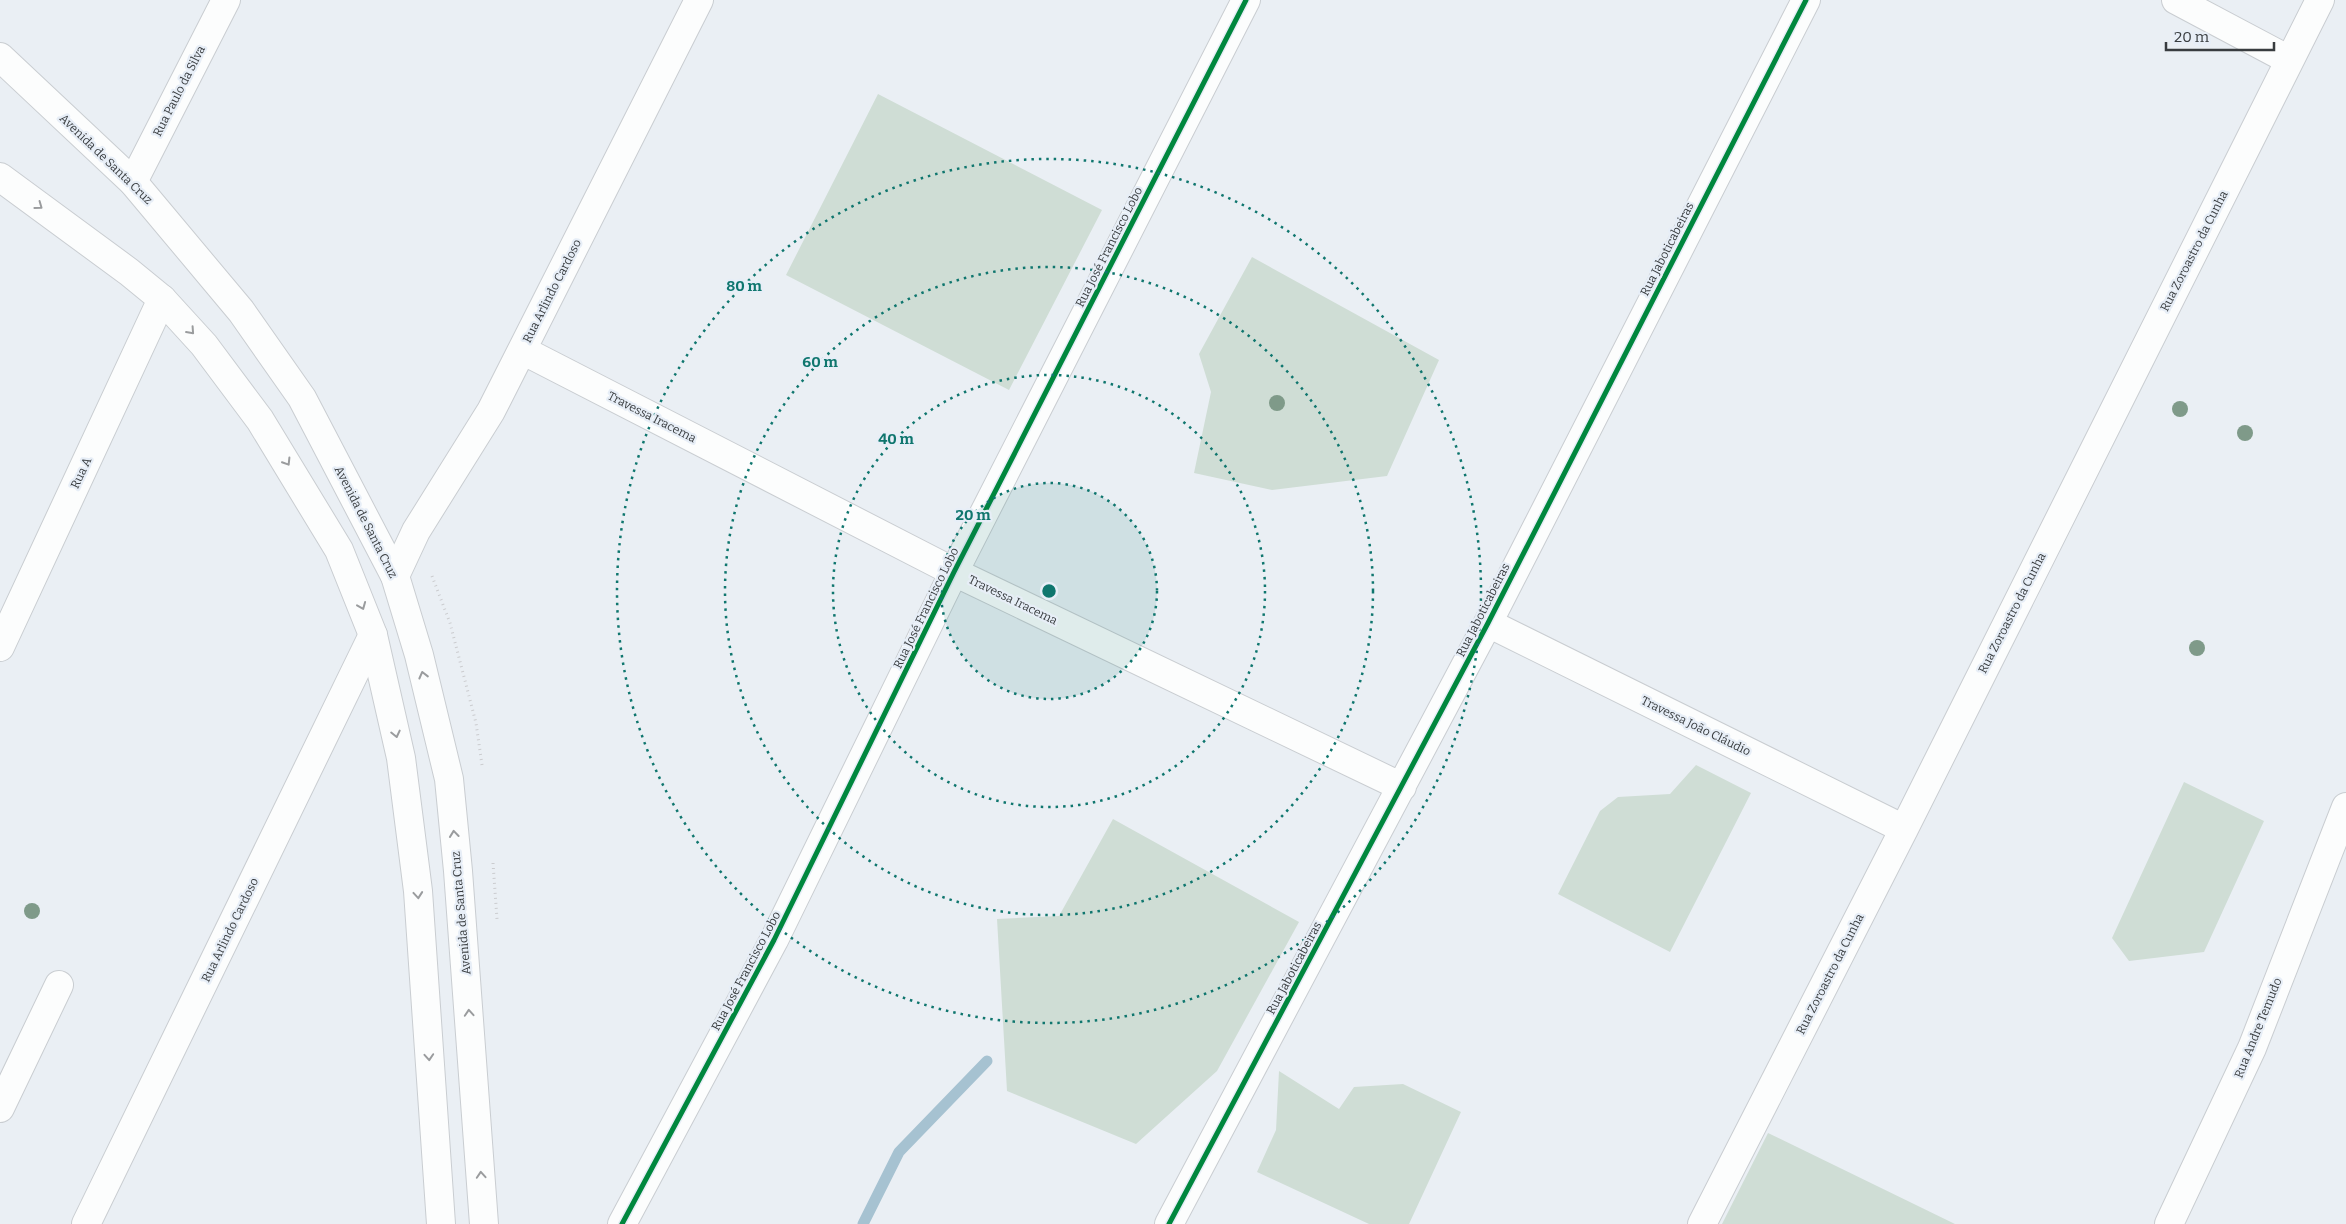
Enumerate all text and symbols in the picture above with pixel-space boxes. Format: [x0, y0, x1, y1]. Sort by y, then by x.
scale bar [2166, 20, 2274, 52]
text: 20 m [2174, 28, 2210, 46]
street label: Rua Paulo da Silva [150, 43, 208, 139]
street label: Avenida de Santa Cruz [57, 111, 156, 207]
street label: Rua José Francisco Lobo [1073, 185, 1145, 309]
street label: Rua Zoroastro da Cunha [2157, 188, 2231, 314]
one-way arrow [33, 200, 43, 209]
street label: Rua Jaboticabeiras [1637, 200, 1697, 298]
street label: Rua Arlindo Cardoso [520, 237, 584, 345]
text: 80 m [726, 277, 762, 295]
one-way arrow [185, 325, 194, 334]
text: 60 m [802, 353, 838, 371]
street label: Travessa Iracema [605, 389, 699, 446]
text: 40 m [878, 430, 915, 448]
street label: Rua A [68, 455, 94, 491]
one-way arrow [281, 457, 290, 466]
street label: Avenida de Santa Cruz [332, 464, 400, 581]
text: 20 m [956, 506, 991, 524]
street label: Rua José Francisco Lobo [891, 545, 961, 671]
street label: Rua Zoroastro da Cunha [1975, 550, 2049, 676]
street label: Rua Jaboticabeiras [1453, 561, 1513, 659]
street label: Travessa Iracema [966, 572, 1060, 628]
centre of rings [1040, 582, 1058, 600]
one-way arrow [355, 601, 366, 610]
one-way arrow [419, 671, 429, 679]
street label: Travessa João Cláudio [1639, 693, 1753, 759]
one-way arrow [390, 730, 400, 739]
one-way arrow [449, 830, 460, 838]
street label: Avenida de Santa Cruz [449, 851, 473, 975]
street label: Rua Arlindo Cardoso [199, 876, 261, 984]
one-way arrow [412, 891, 423, 899]
street label: Rua José Francisco Lobo [709, 909, 783, 1033]
street label: Rua Zoroastro da Cunha [1793, 911, 1867, 1037]
street label: Rua Jaboticabeiras [1264, 919, 1324, 1017]
street label: Rua Andre Temudo [2231, 976, 2285, 1080]
one-way arrow [464, 1009, 475, 1017]
one-way arrow [424, 1053, 435, 1061]
one-way arrow [475, 1171, 486, 1179]

